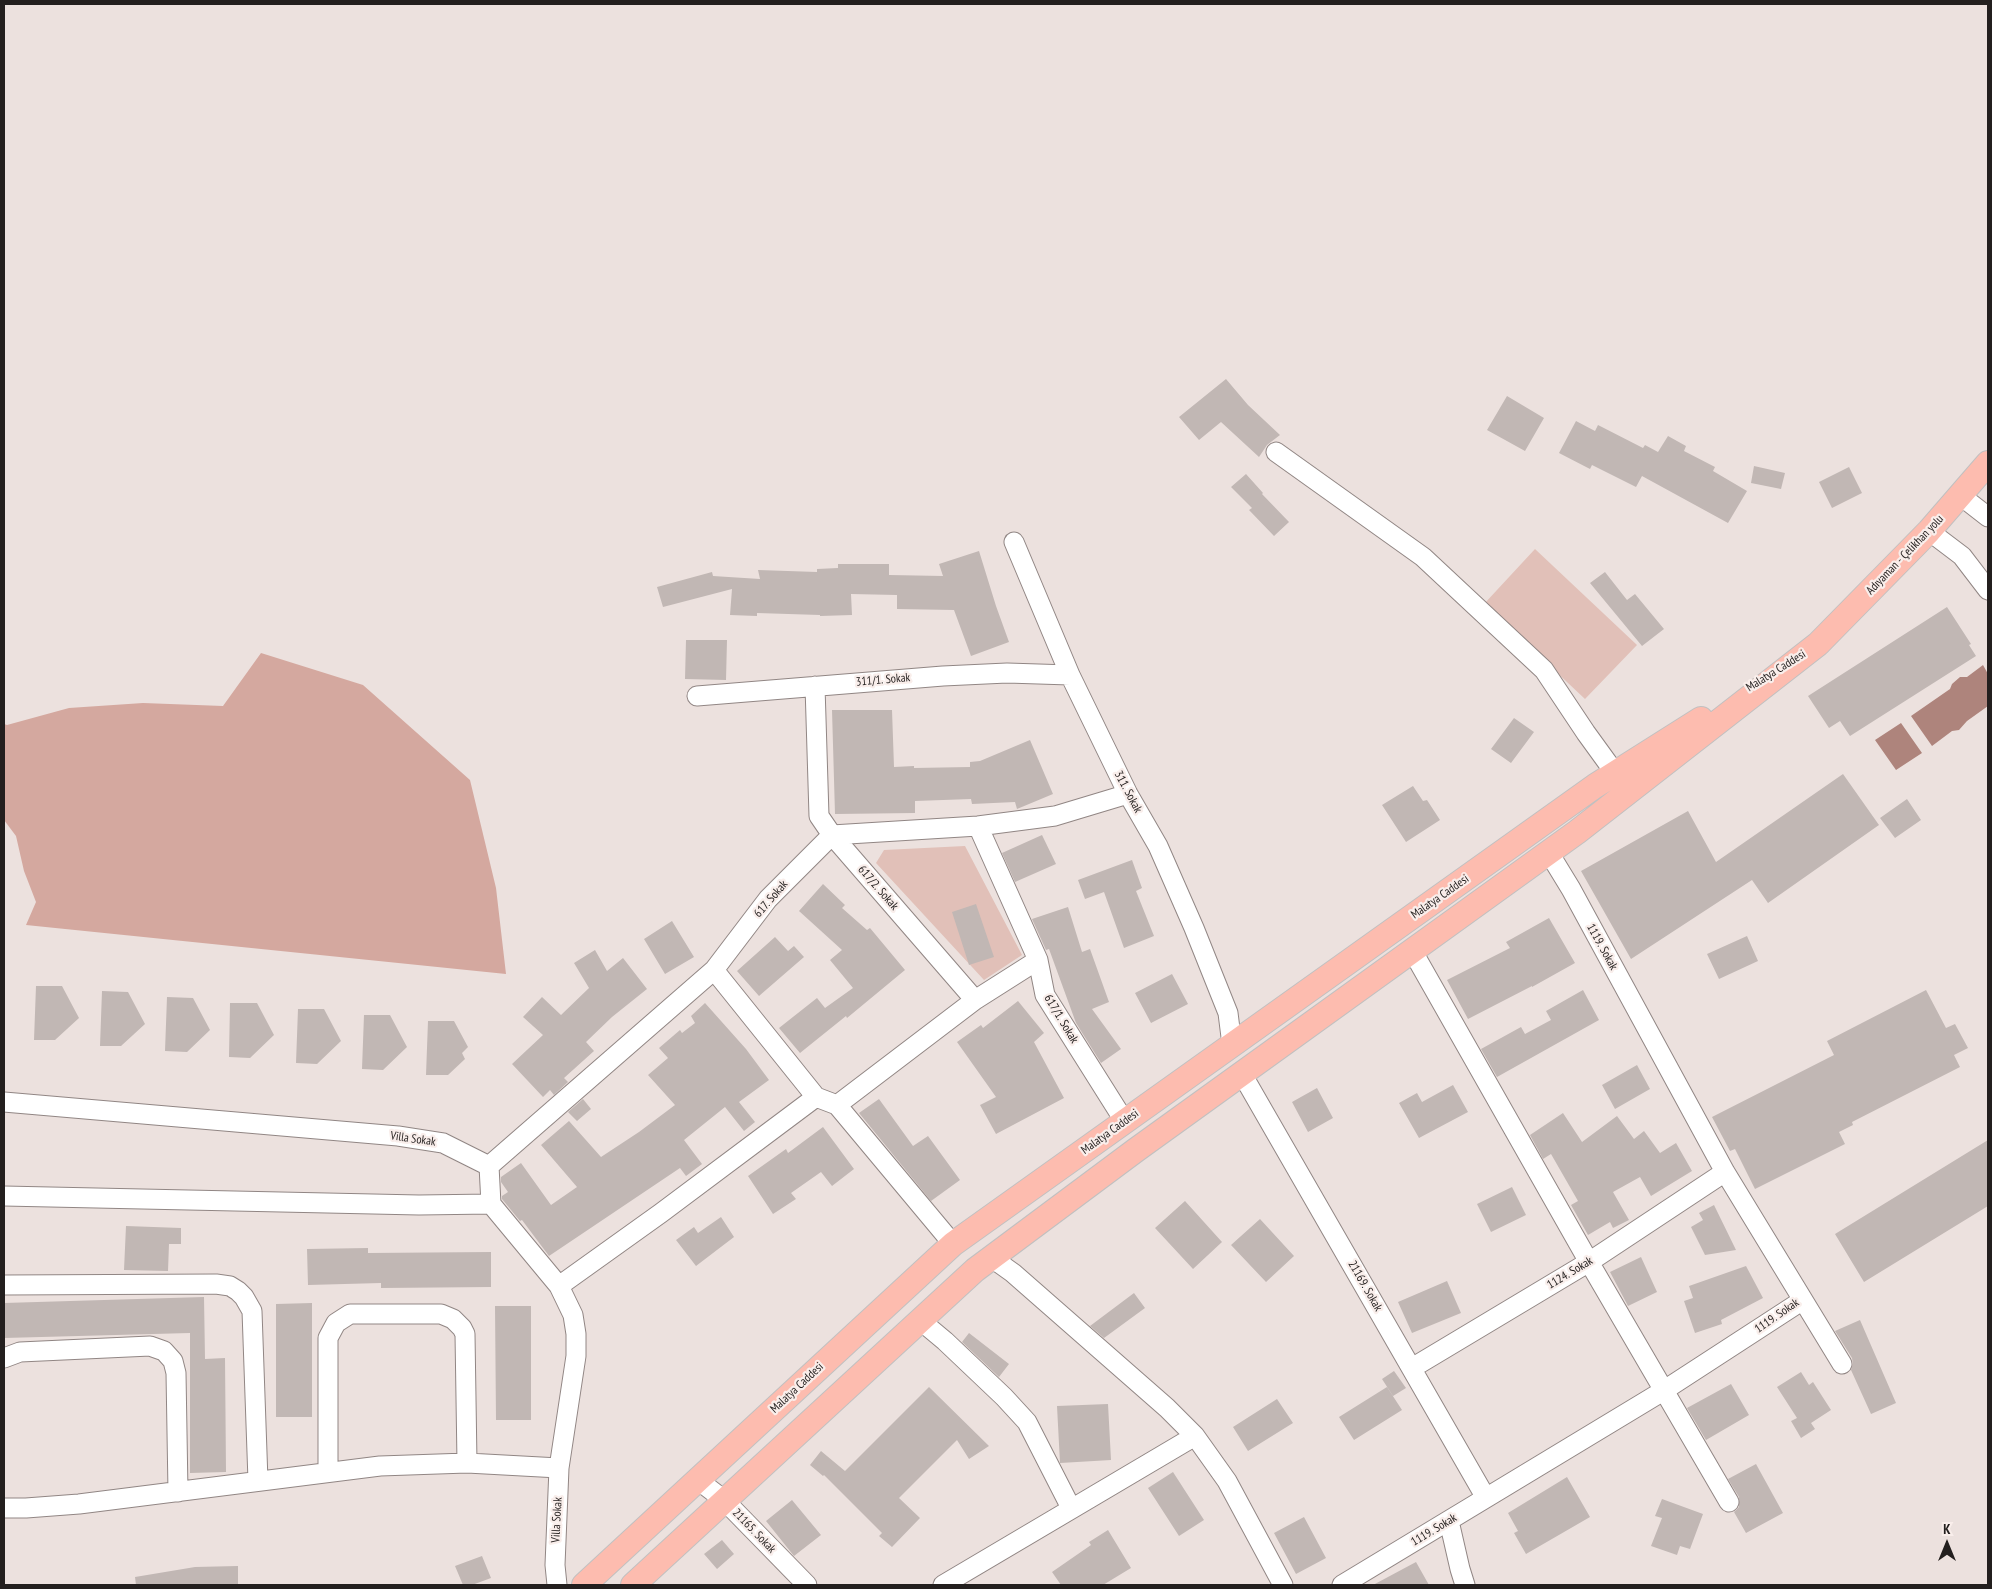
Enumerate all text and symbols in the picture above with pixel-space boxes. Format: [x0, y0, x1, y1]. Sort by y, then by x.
street label: Adıyaman - Çelikhan yolu [1863, 512, 1947, 598]
street label: Malatya Caddesi [1744, 647, 1808, 695]
street label: 311/1. Sokak [855, 670, 911, 690]
street label: 311. Sokak [1111, 769, 1145, 815]
street label: 617/2. Sokak [855, 863, 901, 913]
street label: Malatya Caddesi [1408, 872, 1472, 922]
street label: 617. Sokak [751, 878, 791, 920]
street label: 1119. Sokak [1583, 921, 1621, 973]
street label: 617/1. Sokak [1041, 992, 1081, 1046]
street label: Malatya Caddesi [1079, 1106, 1141, 1158]
street label: Villa Sokak [389, 1129, 437, 1149]
street label: 1124. Sokak [1545, 1254, 1595, 1292]
street label: 21169. Sokak [1345, 1258, 1385, 1314]
street label: 1119. Sokak [1752, 1296, 1802, 1336]
street label: Malatya Caddesi [767, 1360, 827, 1416]
street label: Villa Sokak [549, 1497, 565, 1543]
street label: 21165. Sokak [729, 1506, 779, 1556]
street label: 1119. Sokak [1409, 1511, 1459, 1549]
north arrow [1922, 1519, 1972, 1569]
text: K [1943, 1520, 1951, 1538]

